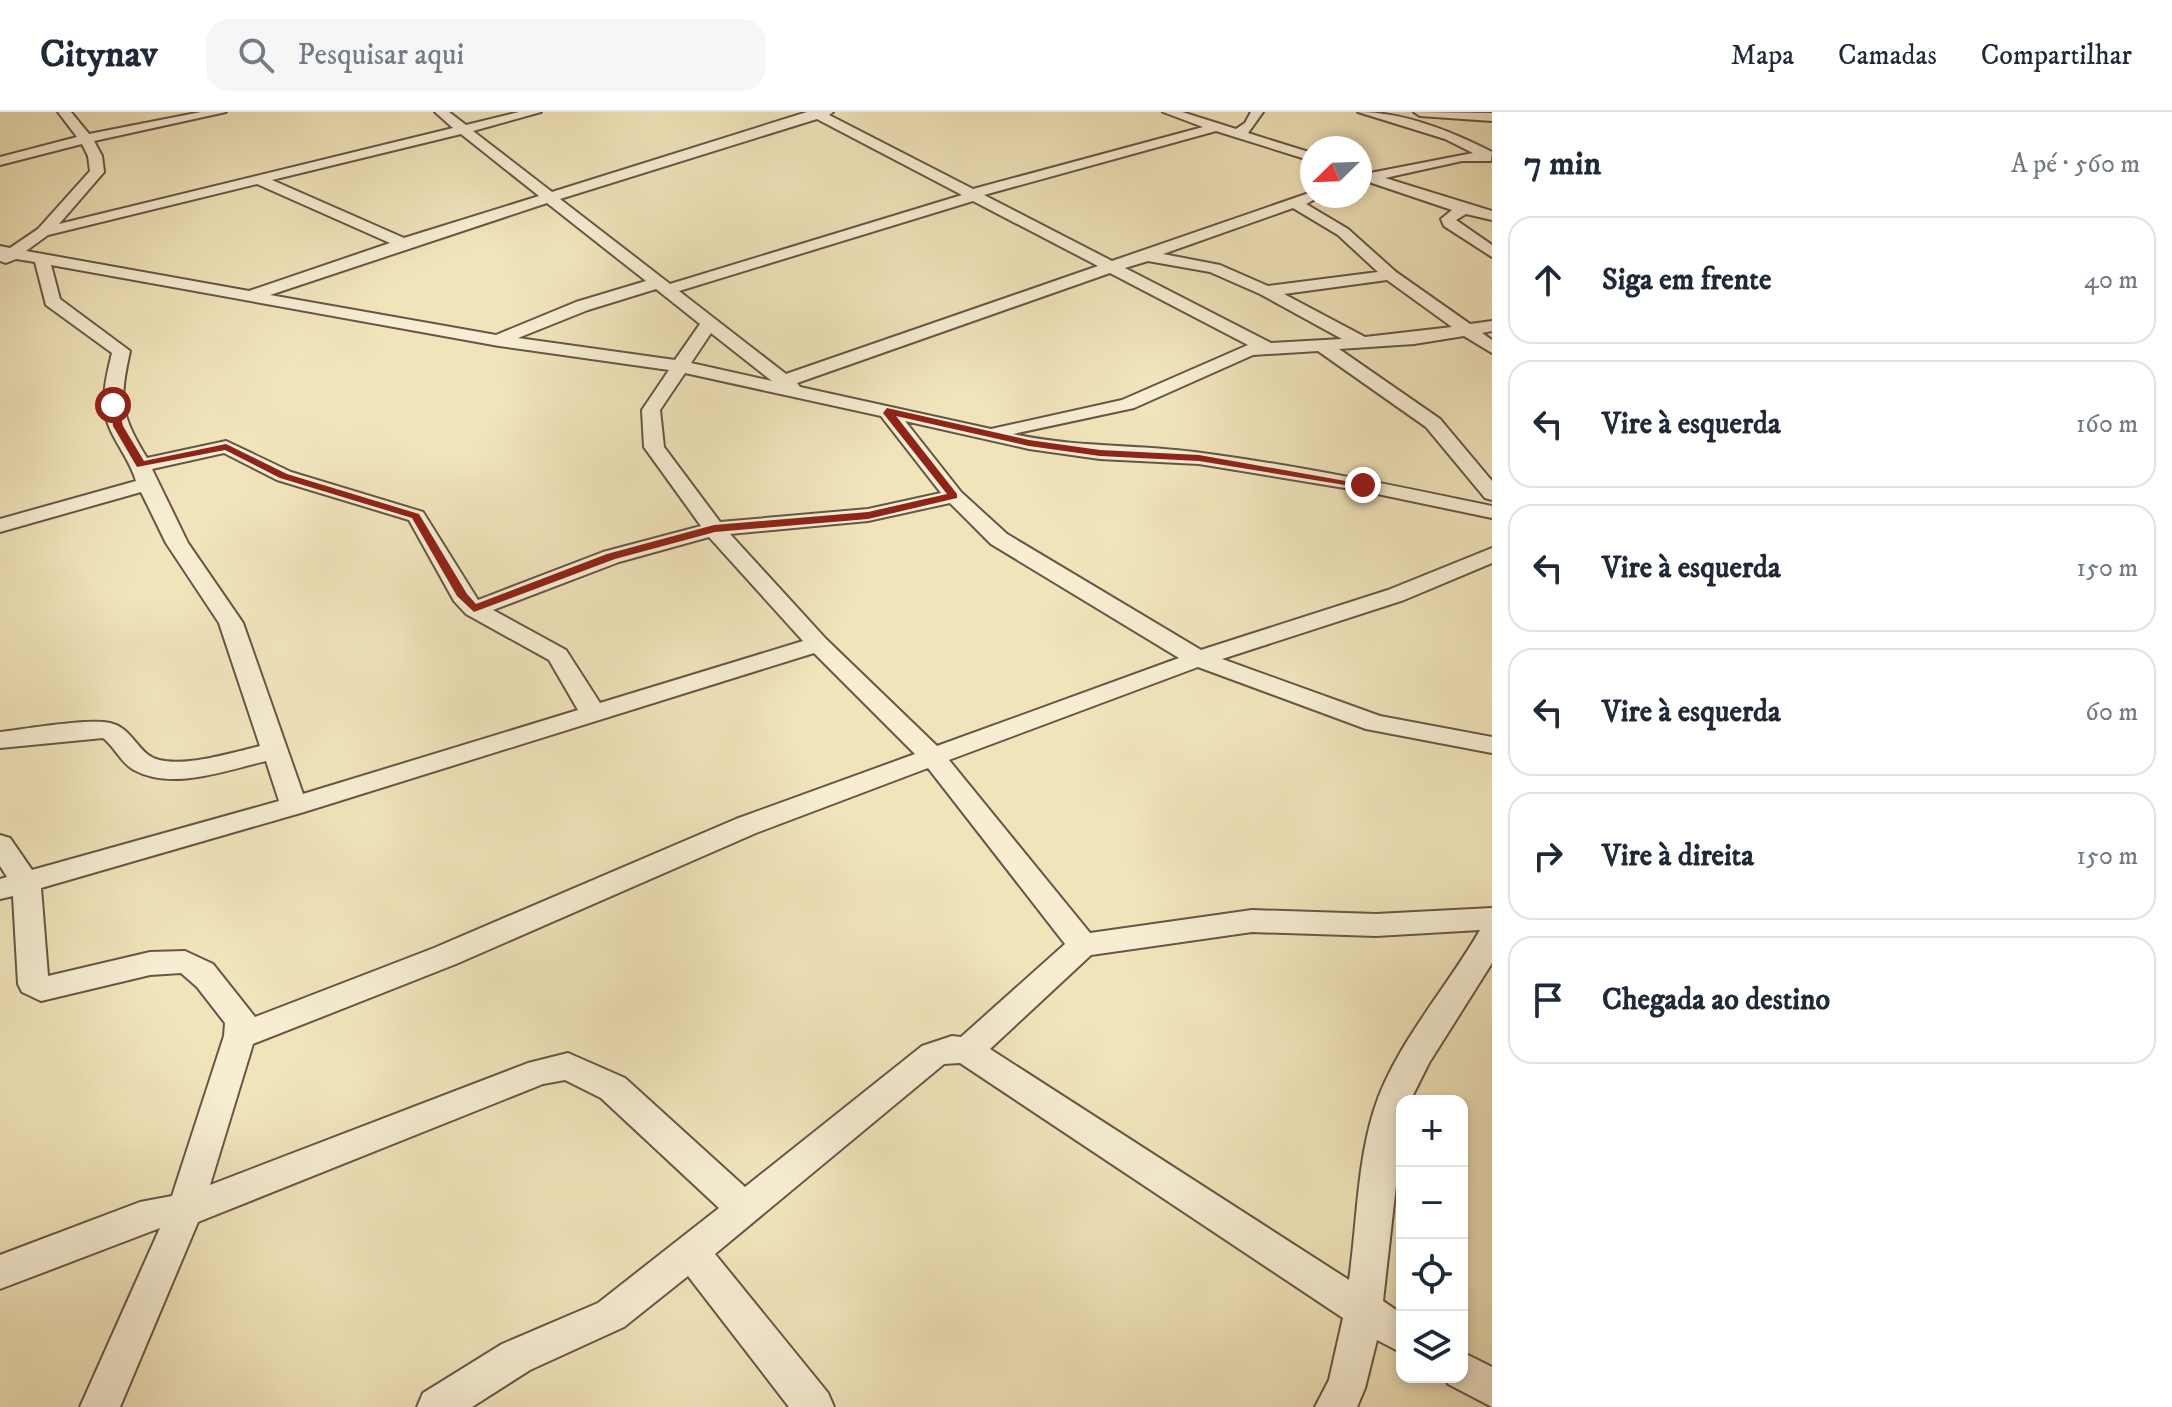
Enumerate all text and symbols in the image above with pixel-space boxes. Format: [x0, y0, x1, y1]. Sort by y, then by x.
search box [206, 19, 766, 91]
text: Citynav [40, 31, 158, 79]
icon: search [234, 33, 278, 77]
text: Pesquisar aqui [298, 37, 464, 74]
text: Mapa [1731, 38, 1794, 73]
text: Camadas [1838, 38, 1937, 73]
text: Compartilhar [1981, 38, 2132, 73]
north arrow [1300, 136, 1372, 208]
text: 7 min [1524, 143, 1601, 185]
text: A pé · 560 m [2011, 148, 2140, 181]
icon: ahead [1526, 258, 1570, 302]
text: Siga em frente [1602, 262, 1771, 299]
text: 40 m [2084, 264, 2138, 297]
route start [95, 387, 131, 423]
icon: left [1526, 402, 1570, 446]
text: Vire à esquerda [1602, 406, 1781, 443]
text: 160 m [2076, 408, 2138, 441]
route end [1345, 467, 1381, 503]
icon: left [1526, 546, 1570, 590]
text: Vire à esquerda [1602, 550, 1781, 587]
text: 150 m [2077, 552, 2138, 585]
icon: left [1526, 690, 1570, 734]
text: Vire à esquerda [1602, 694, 1781, 731]
text: 60 m [2085, 696, 2138, 729]
icon: right [1526, 834, 1570, 878]
text: Vire à direita [1602, 838, 1754, 875]
text: 150 m [2077, 840, 2138, 873]
icon: arrive [1526, 978, 1570, 1022]
text: Chegada ao destino [1602, 982, 1830, 1019]
map controls [1396, 1095, 1468, 1383]
button: + [1396, 1095, 1468, 1167]
button: − [1396, 1167, 1468, 1239]
button: locate [1396, 1239, 1468, 1311]
button: layers [1396, 1311, 1468, 1383]

